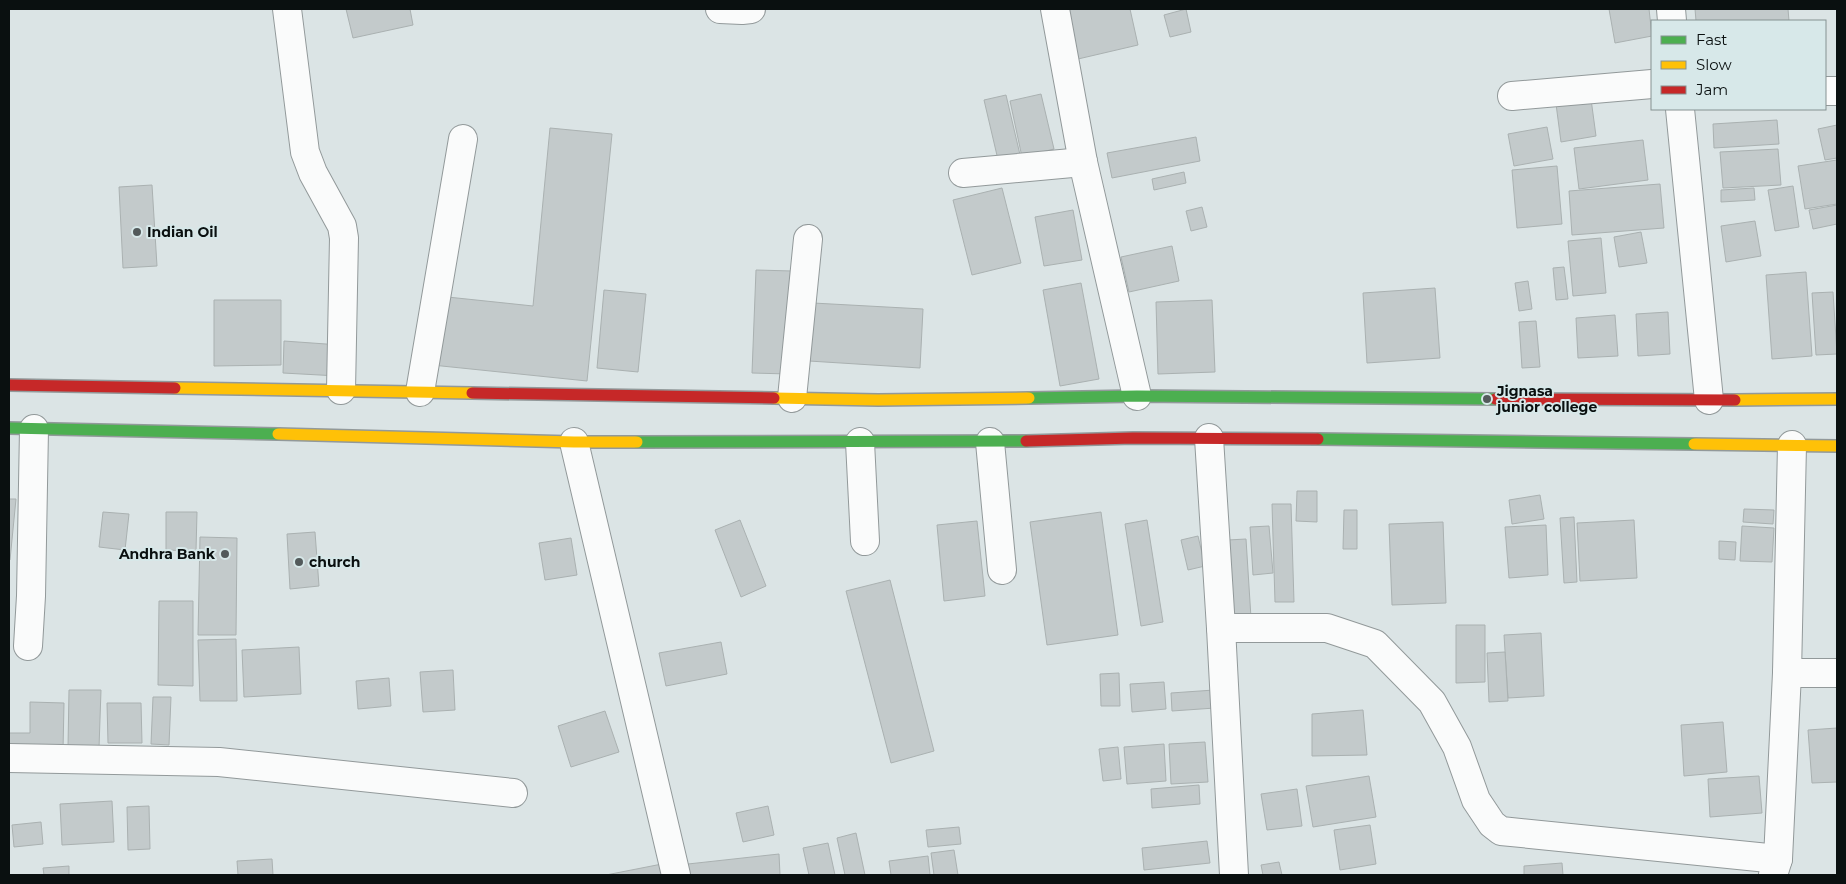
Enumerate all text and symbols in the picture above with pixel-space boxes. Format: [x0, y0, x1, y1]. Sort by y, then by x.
legend [1651, 20, 1826, 110]
text: Fast [1696, 30, 1727, 49]
text: Slow [1696, 55, 1732, 74]
text: Jam [1695, 80, 1728, 99]
place label: Indian Oil [147, 223, 218, 241]
marker: Indian Oil [131, 226, 143, 238]
place label: Jignasa junior college [1495, 382, 1597, 416]
marker: Jignasa junior college [1481, 393, 1493, 405]
place label: Andhra Bank [118, 545, 216, 563]
marker: Andhra Bank [219, 548, 231, 560]
place label: church [309, 553, 360, 571]
marker: church [293, 556, 305, 568]

